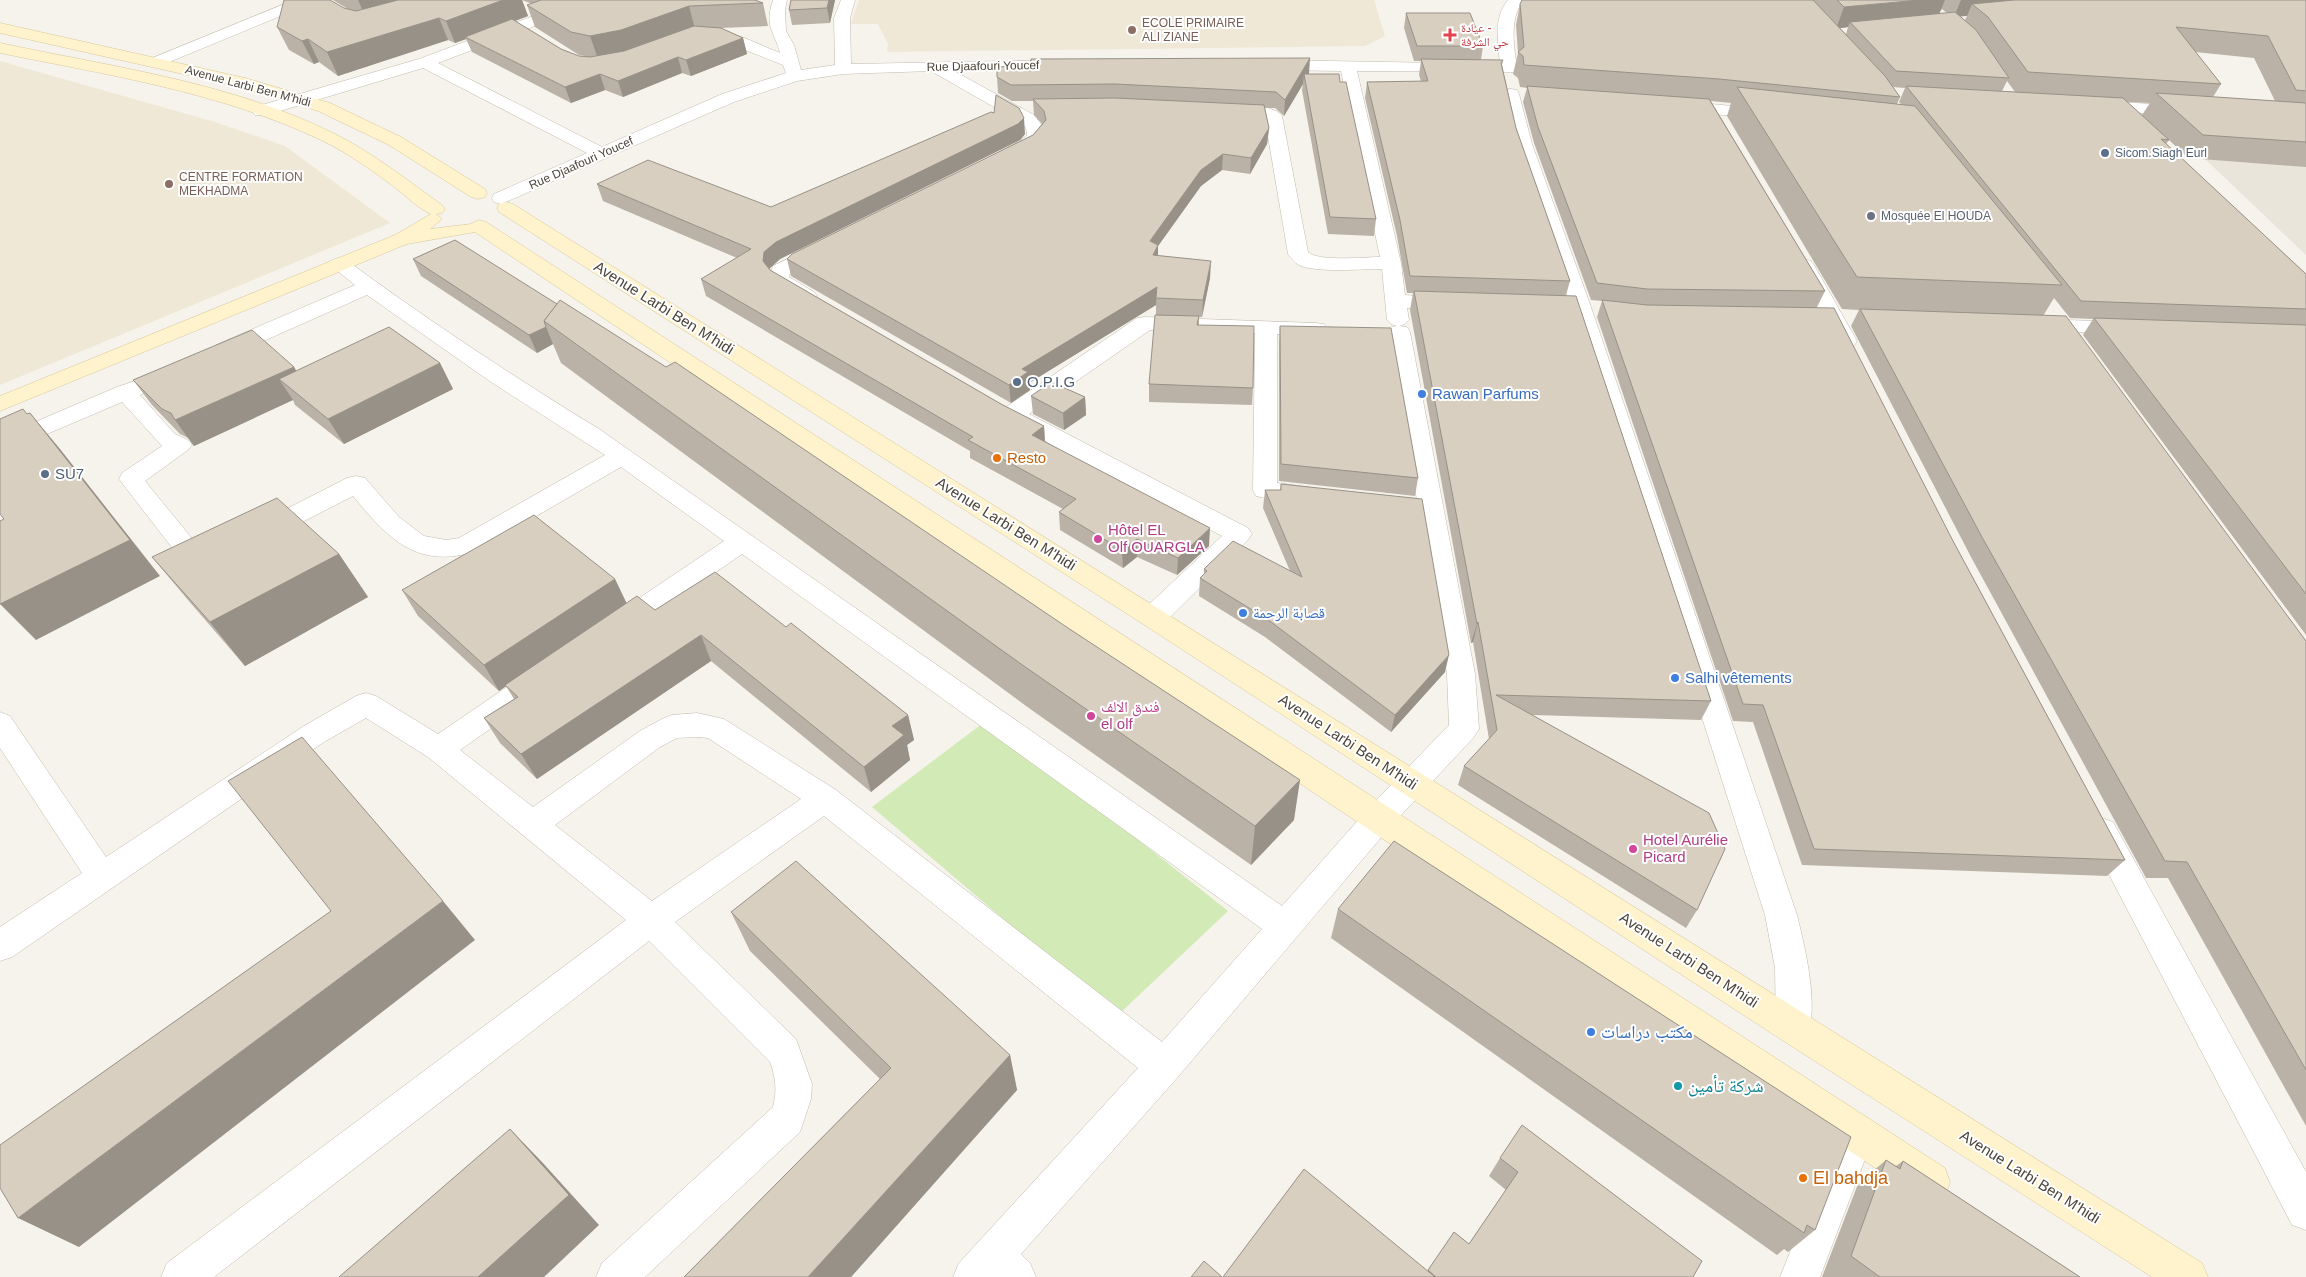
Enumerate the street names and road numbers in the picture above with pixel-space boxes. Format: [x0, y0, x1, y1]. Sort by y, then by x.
street label: Rue Djaafouri Youcef [927, 58, 1040, 74]
street label: Avenue Larbi Ben M'hidi [184, 62, 312, 110]
street label: Rue Djaafouri Youcef [527, 133, 636, 192]
street label: Avenue Larbi Ben M'hidi [591, 257, 737, 358]
street label: Avenue Larbi Ben M'hidi [933, 473, 1079, 574]
street label: Avenue Larbi Ben M'hidi [1276, 690, 1421, 793]
street label: Avenue Larbi Ben M'hidi [1617, 908, 1762, 1011]
street label: Avenue Larbi Ben M'hidi [1957, 1126, 2103, 1227]

